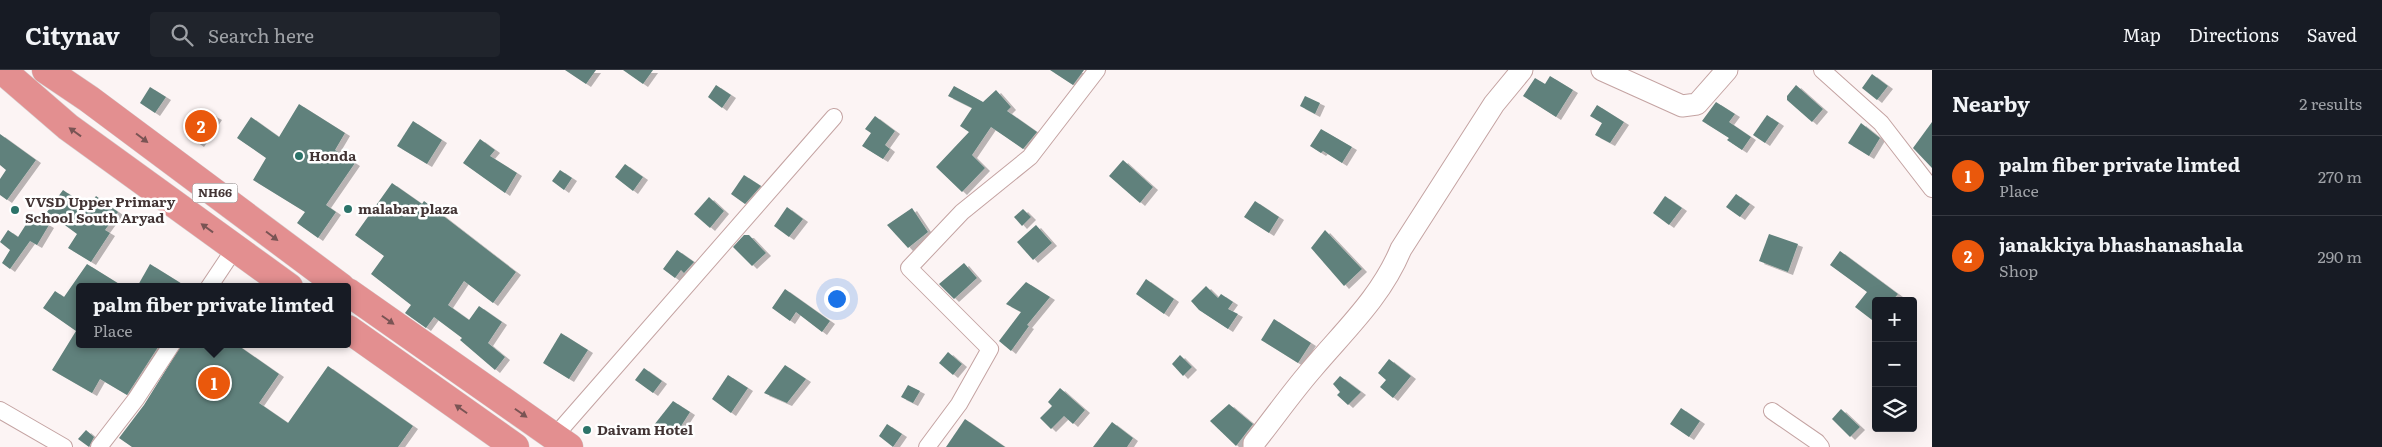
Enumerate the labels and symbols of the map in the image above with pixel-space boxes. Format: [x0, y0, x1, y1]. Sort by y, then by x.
pin: 2 [185, 107, 217, 145]
one-way arrow [69, 127, 82, 138]
one-way arrow [135, 133, 148, 144]
place label: Honda [309, 145, 357, 165]
marker: Honda [293, 150, 305, 162]
road number: NH66 [192, 184, 238, 202]
place label: VVSD Upper Primary School South Aryad [25, 191, 176, 227]
place label: malabar plaza [358, 198, 459, 218]
marker: malabar plaza [342, 203, 354, 215]
marker: VVSD Upper Primary School South Aryad [9, 204, 21, 216]
one-way arrow [201, 222, 214, 233]
one-way arrow [265, 230, 278, 241]
your location [824, 286, 850, 312]
one-way arrow [381, 315, 394, 325]
pin: 1 [198, 364, 230, 402]
one-way arrow [454, 404, 468, 414]
one-way arrow [514, 408, 528, 418]
place label: Daivam Hotel [597, 419, 693, 439]
marker: Daivam Hotel [581, 424, 593, 436]

